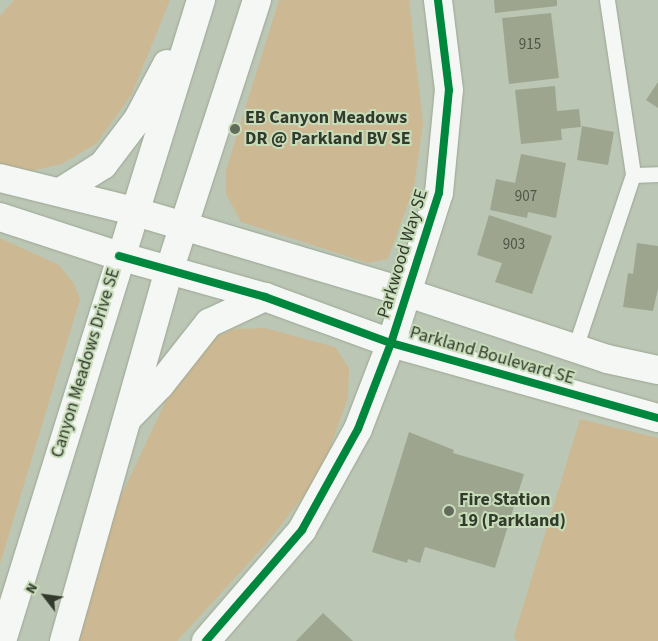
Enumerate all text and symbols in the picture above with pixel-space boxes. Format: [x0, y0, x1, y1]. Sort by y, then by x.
house number: 915 [519, 36, 541, 54]
place label: EB Canyon Meadows DR @ Parkland BV SE [245, 108, 411, 150]
marker: EB Canyon Meadows DR @ Parkland BV SE [229, 123, 241, 135]
street label: Parkwood Way SE [373, 187, 433, 321]
house number: 907 [515, 188, 537, 206]
house number: 903 [503, 236, 525, 254]
street label: Canyon Meadows Drive SE [47, 266, 125, 460]
street label: Parkland Boulevard SE [407, 322, 577, 390]
place label: Fire Station 19 (Parkland) [459, 490, 566, 532]
marker: Fire Station 19 (Parkland) [443, 505, 455, 517]
north arrow [20, 571, 70, 621]
text: N [21, 579, 43, 598]

